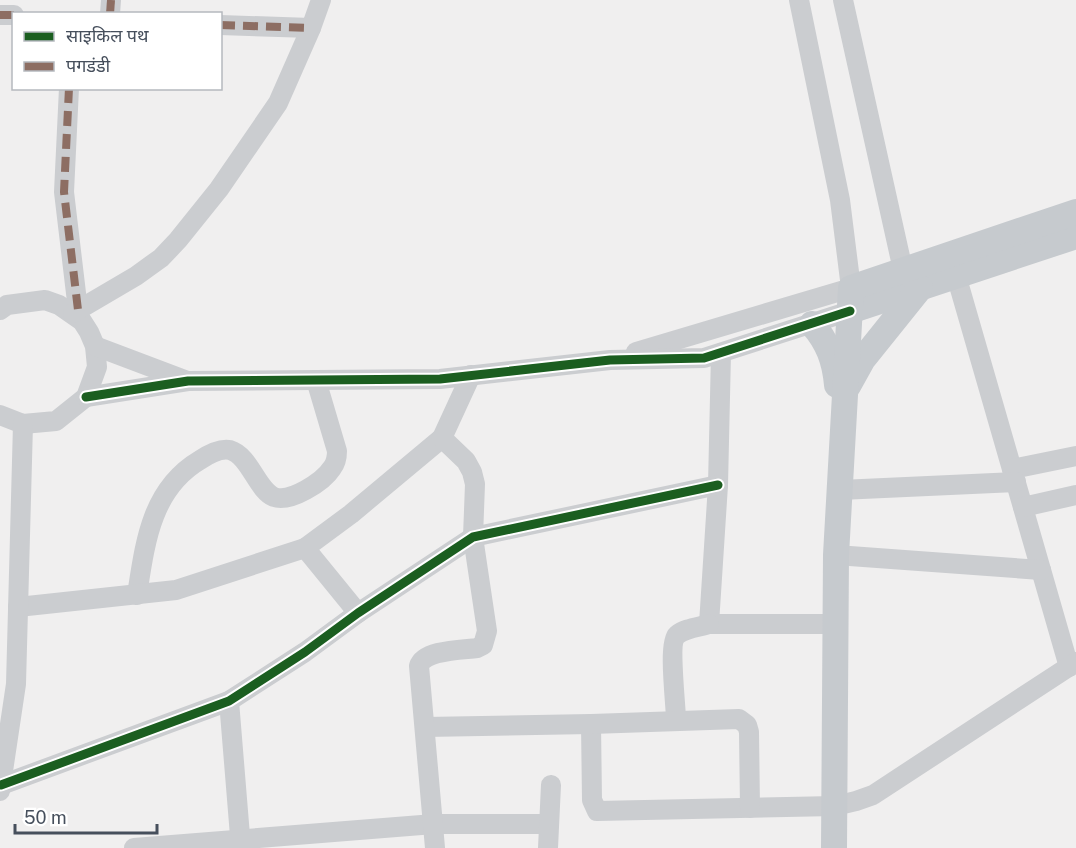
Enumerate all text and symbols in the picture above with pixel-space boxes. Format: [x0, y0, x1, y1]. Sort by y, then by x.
legend [12, 12, 222, 90]
text: साइकिल पथ [66, 25, 149, 46]
text: पगडंडी [66, 55, 111, 76]
scale bar [15, 797, 158, 835]
text: 50 m [24, 807, 67, 828]

